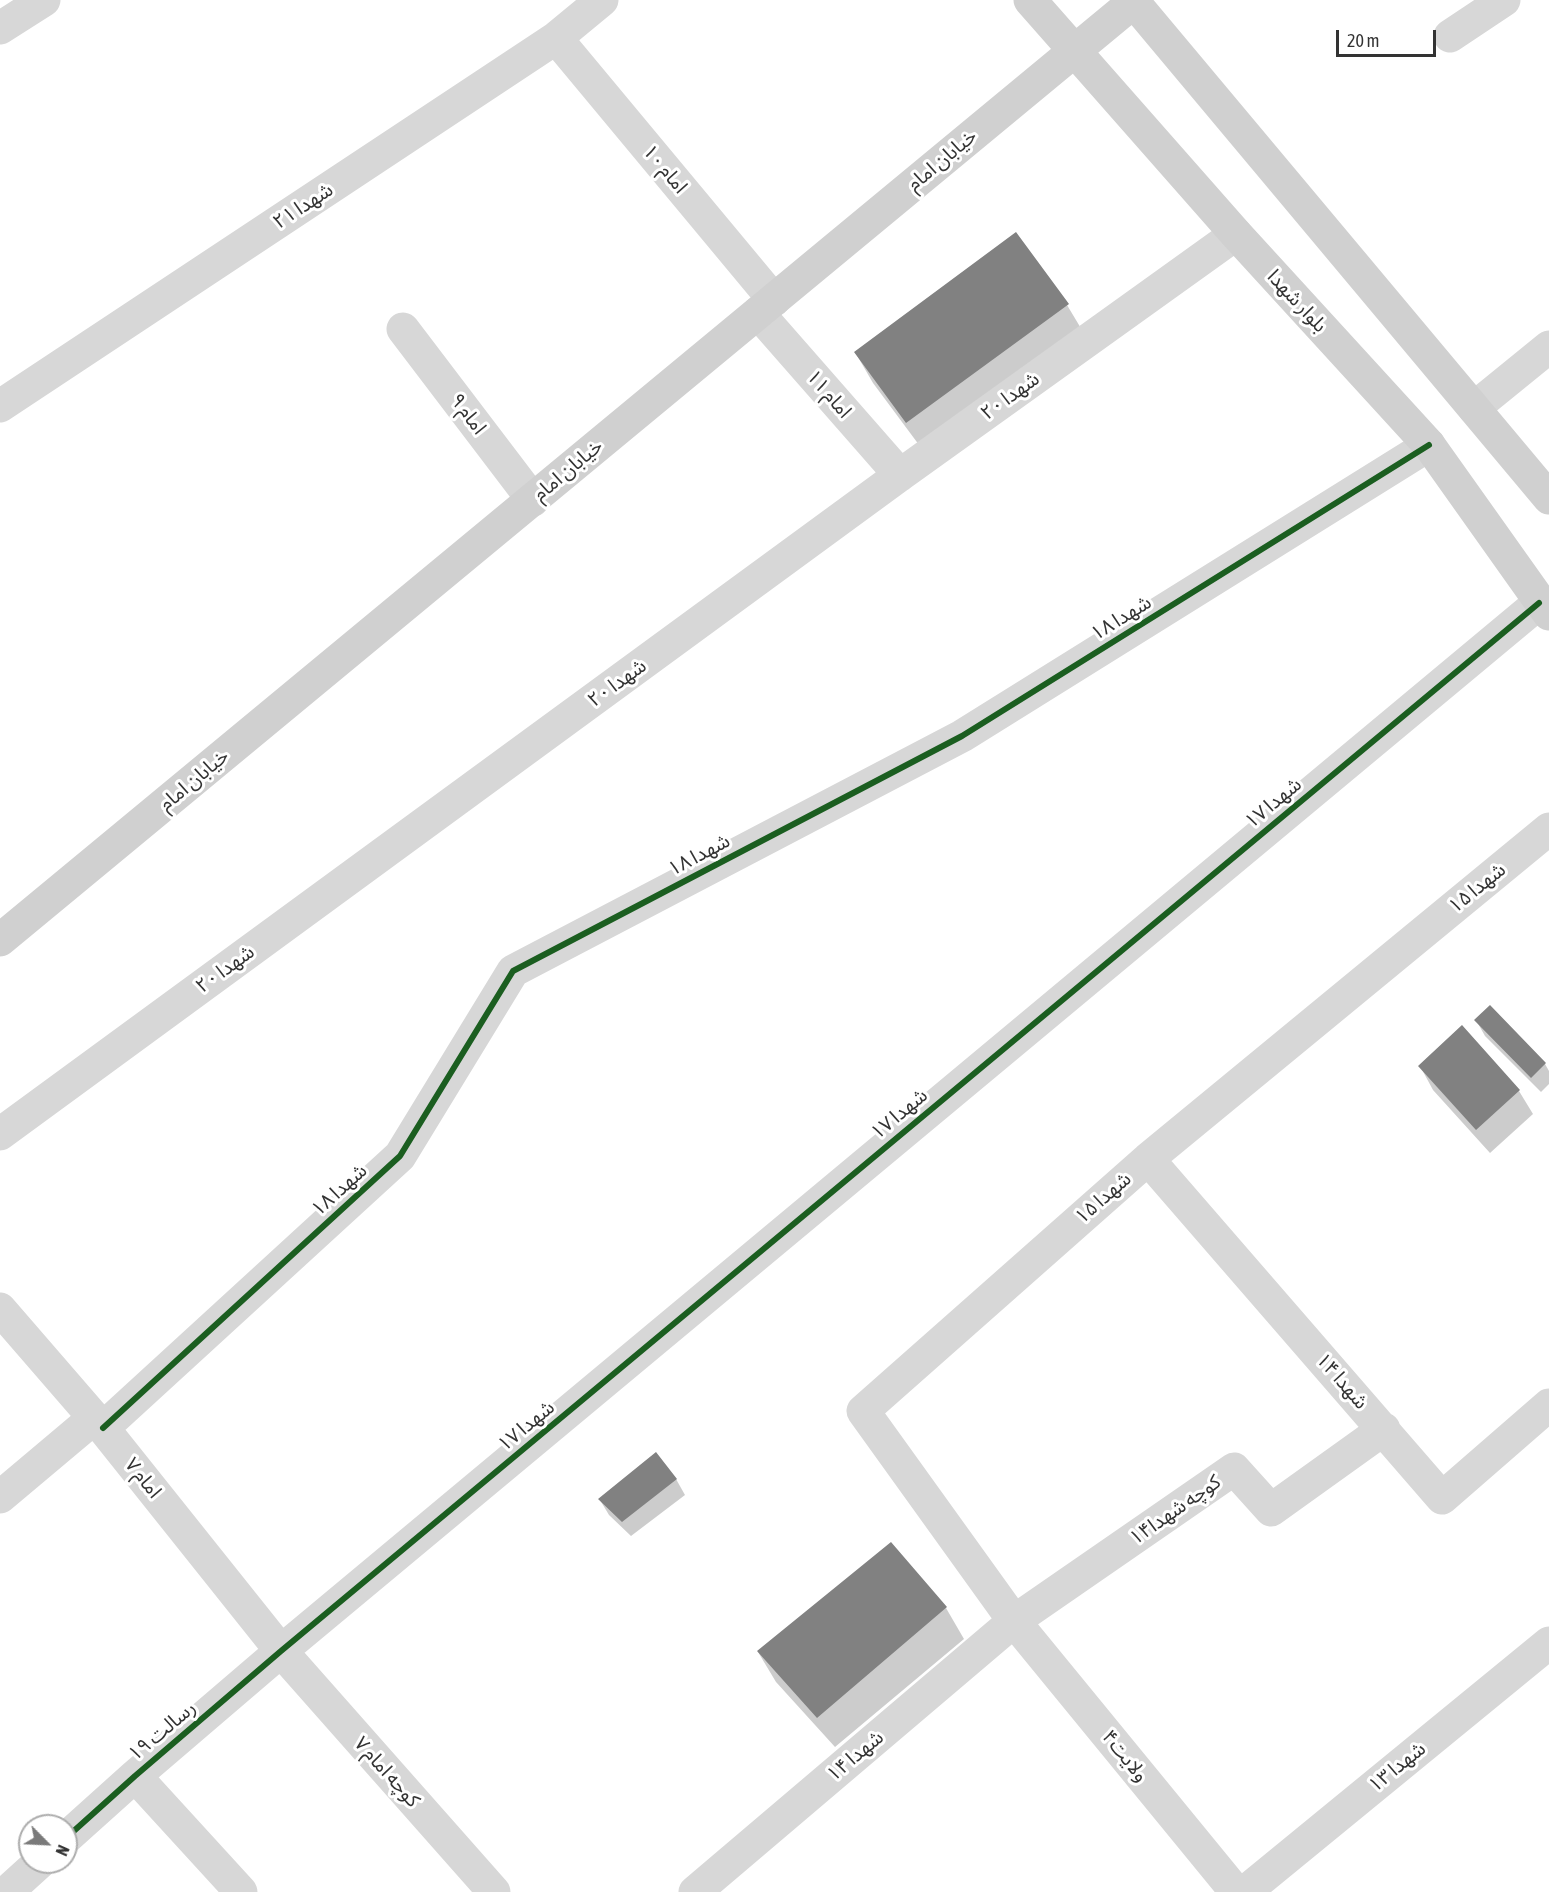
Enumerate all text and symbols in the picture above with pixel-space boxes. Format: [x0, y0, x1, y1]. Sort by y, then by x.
scale bar [1339, 18, 1440, 56]
text: 20 m [1347, 30, 1379, 51]
street label: خیابان امام [902, 124, 982, 196]
street label: امام ۱۰ [638, 140, 692, 198]
street label: شهدا ۲۱ [268, 178, 338, 234]
street label: بلوار شهدا [1262, 265, 1332, 337]
street label: امام ۱۱ [801, 365, 857, 423]
street label: شهدا ۲۰ [976, 367, 1044, 425]
street label: امام ۹ [445, 389, 491, 439]
street label: خیابان امام [528, 434, 608, 506]
street label: شهدا ۱۸ [1086, 590, 1156, 646]
street label: شهدا ۲۰ [583, 654, 651, 712]
street label: خیابان امام [154, 744, 234, 816]
street label: شهدا ۱۷ [1240, 772, 1306, 834]
street label: شهدا ۱۸ [664, 829, 734, 881]
street label: شهدا ۱۵ [1443, 858, 1511, 918]
street label: شهدا ۲۰ [191, 940, 259, 998]
street label: شهدا ۱۷ [866, 1083, 932, 1145]
street label: شهدا ۱۸ [306, 1159, 372, 1221]
street label: شهدا ۱۵ [1070, 1167, 1136, 1229]
street label: شهدا ۱۴ [1311, 1348, 1373, 1414]
street label: شهدا ۱۷ [493, 1395, 559, 1457]
street label: امام ۷ [120, 1453, 166, 1503]
street label: کوچه شهدا۱۴ [1125, 1470, 1225, 1550]
street label: رسالت ۱۹ [123, 1696, 201, 1766]
street label: شهدا ۱۴ [822, 1725, 888, 1787]
street label: ولایت۴ [1097, 1725, 1153, 1787]
street label: کوچه امام ۷ [349, 1732, 425, 1812]
street label: شهدا ۱۳ [1363, 1737, 1431, 1797]
north arrow [18, 1814, 78, 1874]
text: N [52, 1843, 73, 1858]

